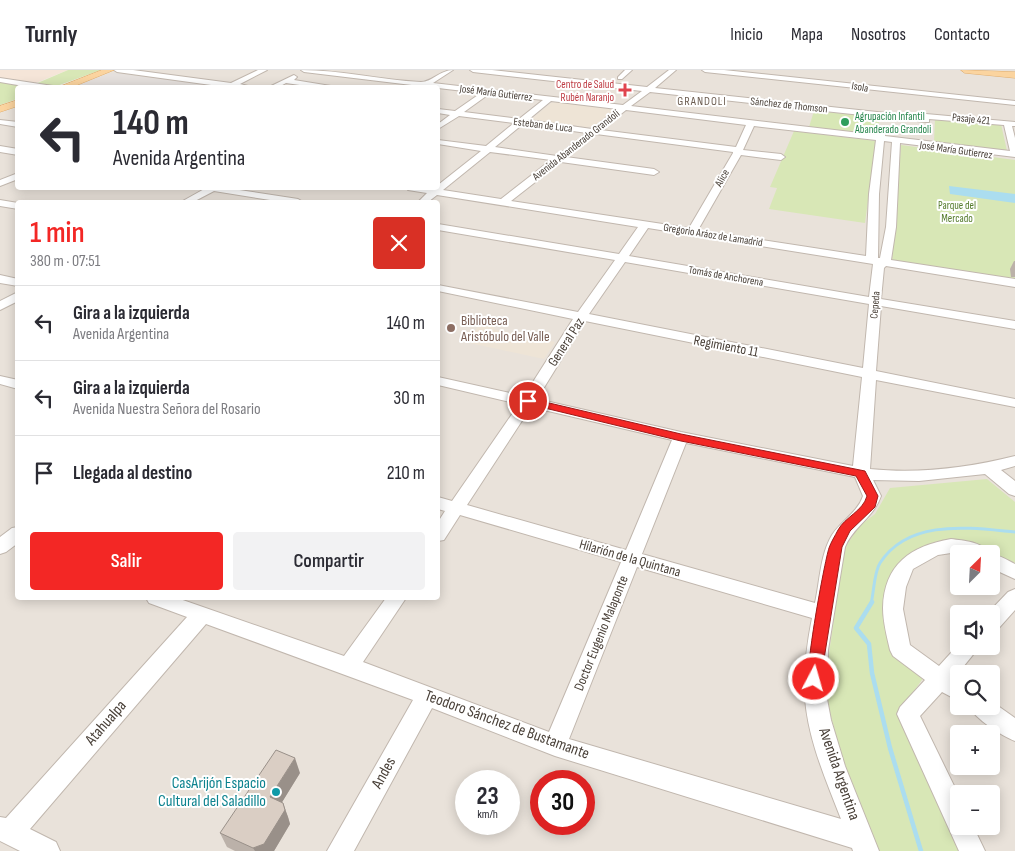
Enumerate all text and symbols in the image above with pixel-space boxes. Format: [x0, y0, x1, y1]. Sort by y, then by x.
text: Turnly [25, 20, 78, 49]
text: Inicio [730, 24, 763, 45]
text: Mapa [791, 24, 823, 45]
text: Nosotros [851, 24, 906, 45]
text: Contacto [934, 24, 990, 45]
place label: Centro de Salud Rubén Naranjo [556, 78, 614, 104]
street label: Isola [850, 79, 870, 95]
street label: José María Gutierrez [458, 82, 533, 104]
marker: Centro de Salud Rubén Naranjo [618, 83, 632, 97]
district label: GRANDOLI [677, 94, 727, 109]
street label: Sánchez de Thomson [750, 94, 829, 116]
text: 140 m [113, 102, 189, 145]
icon: left [30, 105, 95, 170]
street label: Avenida Abanderado Grandoli [529, 107, 622, 184]
place label: Agrupación Infantil Abanderado Grandoli [854, 110, 931, 136]
street label: Pasaje 421 [951, 111, 991, 127]
street label: Esteban de Luca [513, 115, 573, 135]
marker: Agrupación Infantil Abanderado Grandoli [839, 116, 851, 128]
street label: José María Gutierrez [918, 138, 993, 162]
text: Avenida Argentina [113, 145, 245, 172]
street label: Alice [711, 167, 732, 190]
park label: Parque del Mercado [938, 199, 976, 225]
text: 1 min [30, 215, 85, 251]
button: close [373, 217, 425, 269]
street label: Gregorio Aráoz de Lamadrid [662, 221, 764, 249]
text: 380 m · 07:51 [30, 252, 100, 271]
street label: Tomás de Anchorena [688, 263, 764, 289]
street label: Cepeda [867, 291, 883, 319]
text: Gira a la izquierda [73, 302, 190, 325]
icon: left [30, 309, 58, 337]
text: 140 m [387, 312, 425, 335]
place label: Biblioteca Aristóbulo del Valle [460, 312, 550, 345]
street label: General Paz [544, 315, 588, 369]
marker: Biblioteca Aristóbulo del Valle [445, 322, 457, 334]
text: Avenida Argentina [73, 325, 169, 344]
street label: Regimiento 11 [692, 331, 760, 361]
text: Gira a la izquierda [73, 377, 190, 400]
pin [507, 380, 549, 422]
icon: left [30, 384, 58, 412]
text: 30 m [393, 387, 425, 410]
icon: arrive [514, 387, 542, 415]
text: Avenida Nuestra Señora del Rosario [73, 400, 261, 419]
icon: arrive [30, 459, 58, 487]
text: Llegada al destino [73, 462, 192, 485]
text: 210 m [387, 462, 425, 485]
button: Salir [30, 532, 223, 590]
button: Compartir [233, 532, 425, 590]
street label: Hilarión de la Quintana [577, 535, 683, 581]
north arrow [950, 545, 1000, 595]
map controls [950, 545, 1000, 835]
street label: Doctor Eugenio Malaponte [570, 573, 632, 693]
button: sound [950, 605, 1000, 655]
position arrow [787, 652, 839, 704]
button: search [950, 665, 1000, 715]
street label: Teodoro Sánchez de Bustamante [422, 686, 592, 764]
street label: Atahualpa [81, 697, 131, 750]
street label: Avenida Argentina [814, 724, 864, 823]
button: + [950, 725, 1000, 775]
street label: Andes [367, 754, 400, 793]
speed limit sign: 30 [530, 770, 595, 835]
place label: CasArijón Espacio Cultural del Saladillo [158, 774, 266, 811]
text: 23 [476, 781, 499, 812]
button: − [950, 785, 1000, 835]
marker: CasArijón Espacio Cultural del Saladillo [270, 786, 282, 798]
text: km/h [477, 807, 498, 822]

